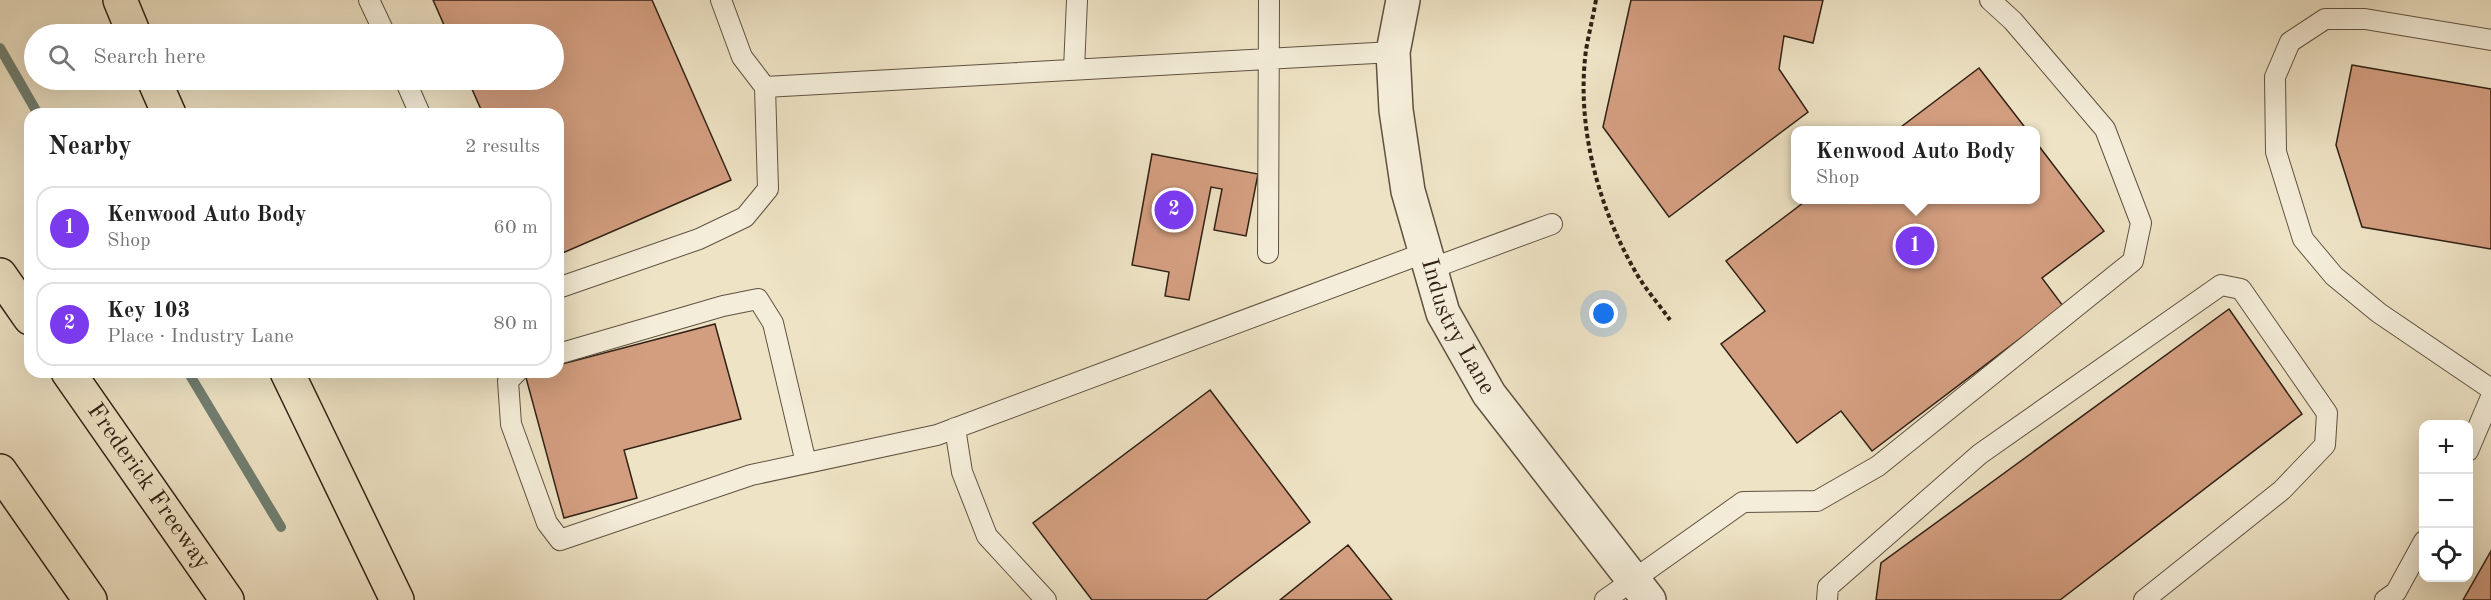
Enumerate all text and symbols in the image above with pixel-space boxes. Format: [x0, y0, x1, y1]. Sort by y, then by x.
search box [24, 24, 564, 90]
icon: search [45, 41, 78, 74]
text: Search here [93, 46, 206, 68]
popup [1791, 126, 2040, 204]
text: Nearby [48, 134, 132, 160]
text: 2 results [465, 137, 540, 157]
text: Kenwood Auto Body [1816, 141, 2015, 163]
text: Shop [1816, 168, 1859, 188]
pin: 2 [1154, 188, 1194, 232]
text: Kenwood Auto Body [107, 204, 307, 226]
text: 1 [64, 218, 75, 238]
text: 60 m [493, 218, 538, 238]
pin: 1 [1896, 224, 1934, 268]
text: Shop [107, 231, 151, 251]
street label: Industry Lane [1416, 256, 1499, 399]
your location [1589, 299, 1618, 328]
text: Key 103 [107, 300, 190, 322]
text: 2 [64, 314, 75, 334]
text: 80 m [493, 314, 538, 334]
text: Place · Industry Lane [107, 327, 294, 347]
street label: Frederick Freeway [82, 399, 214, 575]
map controls [2419, 420, 2473, 582]
button: + [2419, 420, 2473, 474]
button: − [2419, 474, 2473, 528]
button: locate [2419, 528, 2473, 582]

